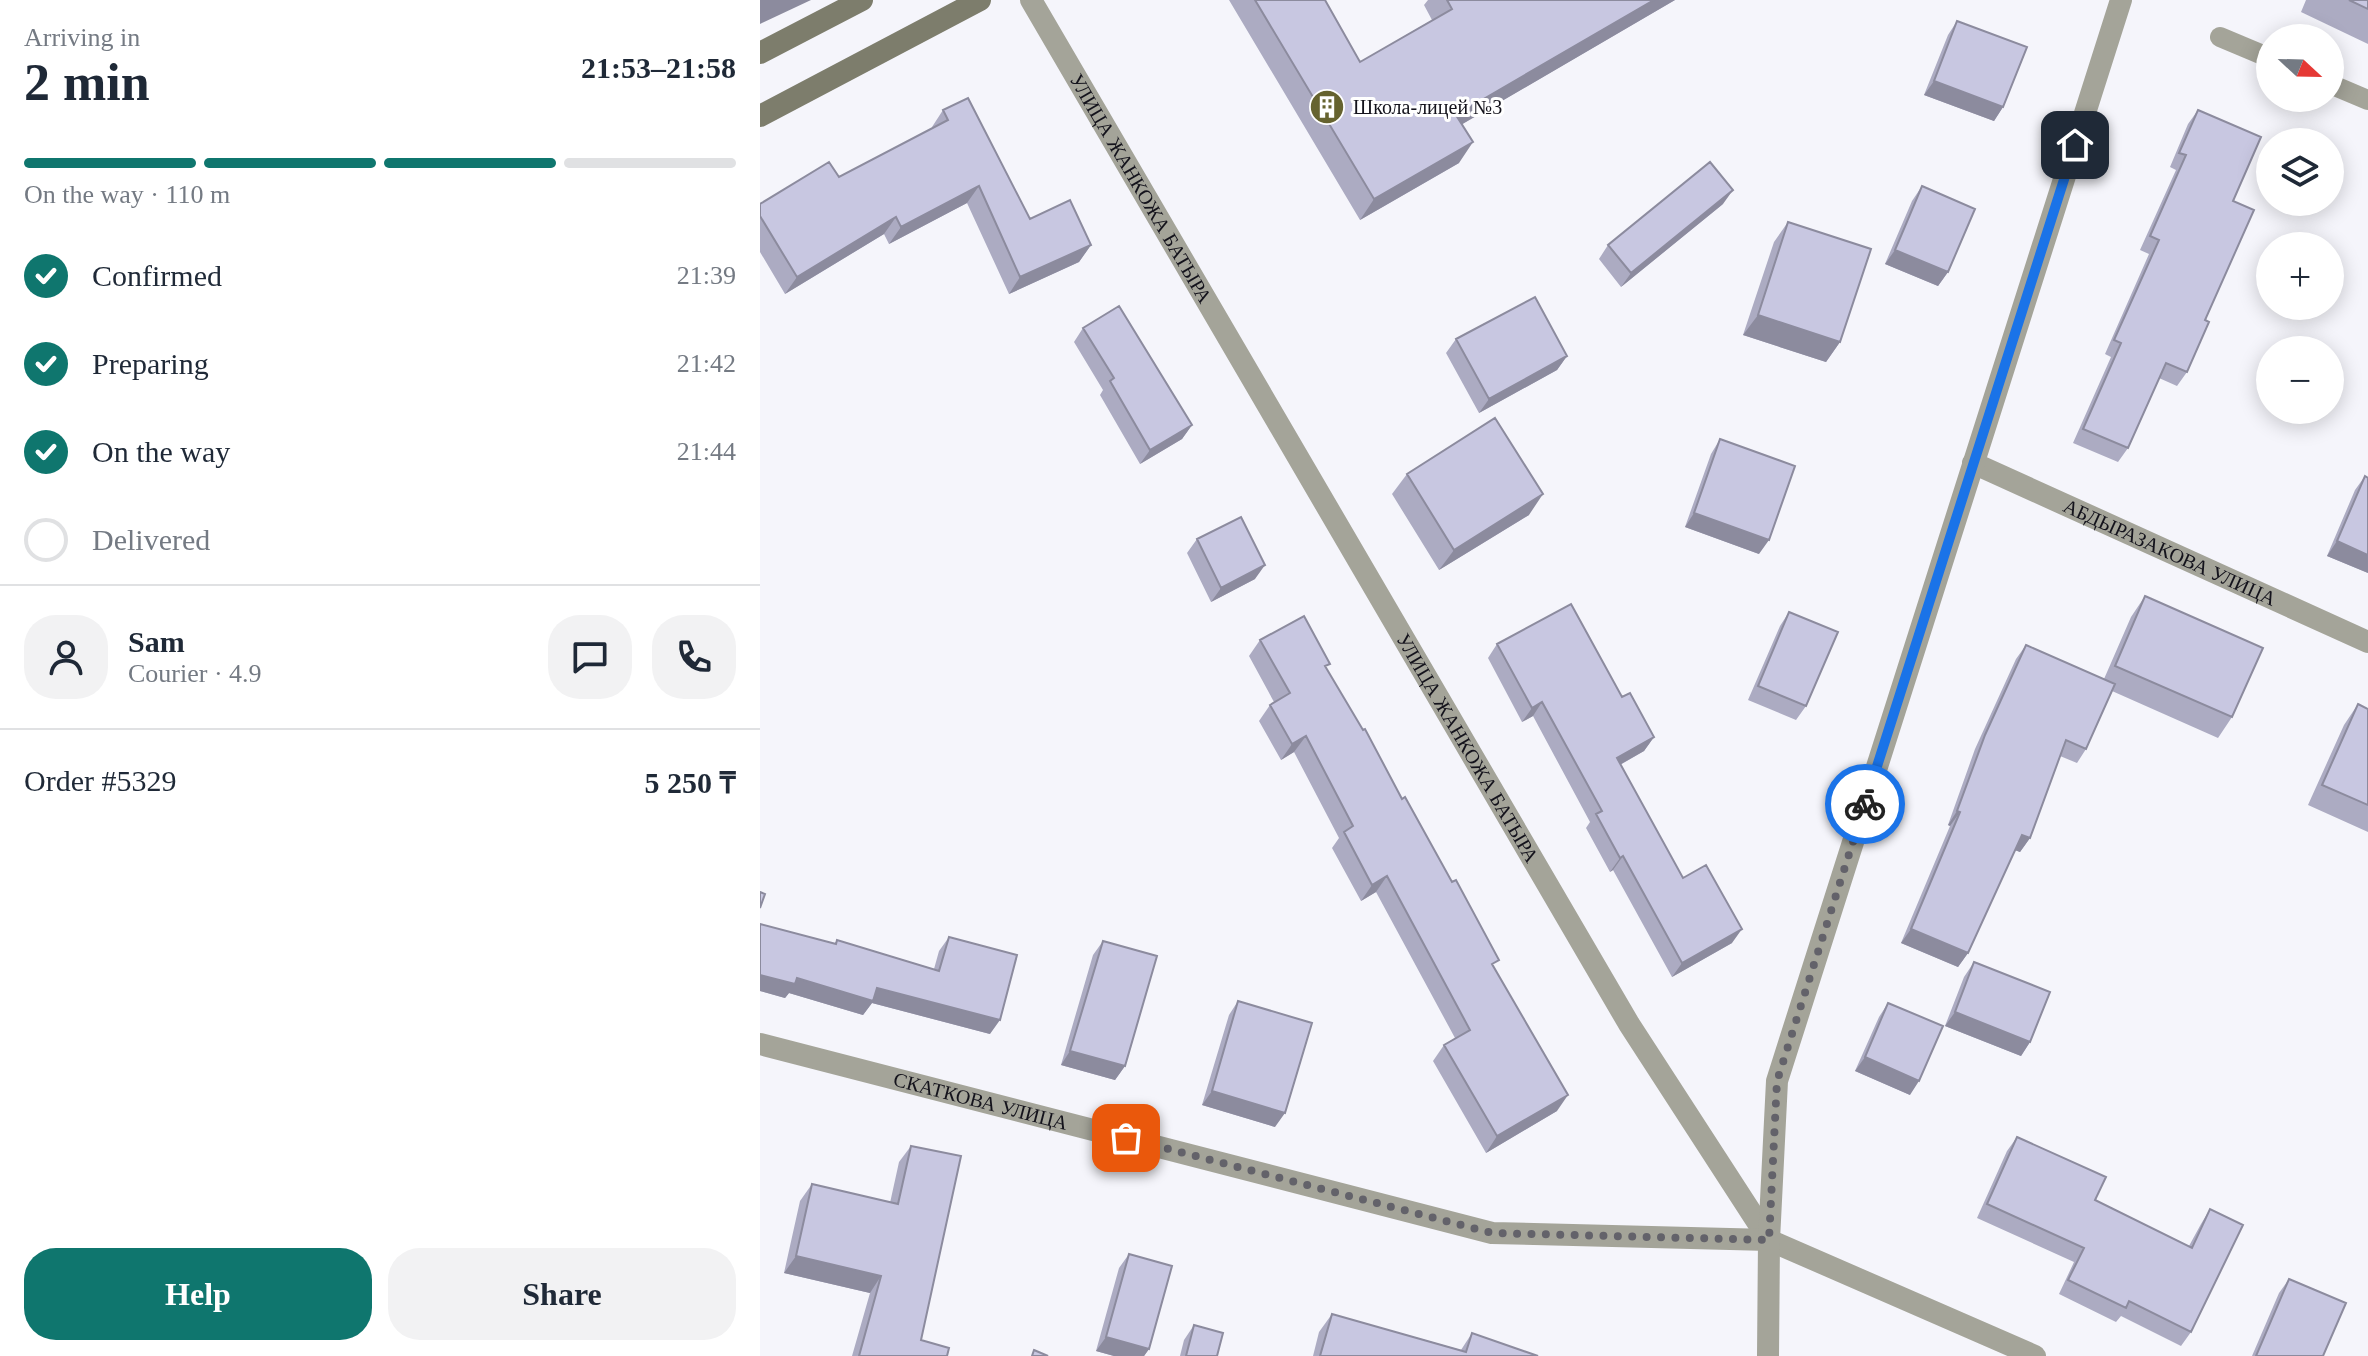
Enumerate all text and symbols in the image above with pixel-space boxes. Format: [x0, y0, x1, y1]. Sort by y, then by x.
text: Arriving in [24, 23, 140, 52]
north arrow [2256, 24, 2344, 112]
map controls [2256, 24, 2344, 424]
text: 21:53–21:58 [581, 51, 736, 84]
text: 2 min [24, 54, 150, 111]
street label: УЛИЦА ЖАНКОЖА БАТЫРА [1066, 70, 1217, 307]
building icon: Школа-лицей №3 [1308, 88, 1346, 126]
place label: Школа-лицей №3 [1353, 96, 1502, 119]
pin [2041, 111, 2109, 179]
icon: home [2053, 123, 2097, 167]
button: layers [2256, 128, 2344, 216]
text: On the way · 110 m [24, 180, 230, 209]
button: + [2256, 232, 2344, 320]
icon: check [24, 254, 68, 298]
text: Confirmed [92, 259, 222, 292]
text: 21:39 [677, 261, 736, 290]
button: − [2256, 336, 2344, 424]
icon: check [24, 342, 68, 386]
text: Preparing [92, 347, 209, 380]
text: 21:42 [677, 349, 736, 378]
icon: check [24, 430, 68, 474]
text: On the way [92, 435, 230, 468]
text: 21:44 [677, 437, 736, 466]
street label: АБДЫРАЗАКОВА УЛИЦА [2060, 494, 2280, 610]
text: Delivered [92, 523, 210, 556]
button: person [24, 615, 108, 699]
button: chat [548, 615, 632, 699]
button: phone [652, 615, 736, 699]
text: Sam [128, 625, 185, 658]
street label: УЛИЦА ЖАНКОЖА БАТЫРА [1392, 629, 1543, 867]
text: Courier · 4.9 [128, 659, 262, 688]
text: Order #5329 [24, 764, 176, 797]
courier [1825, 764, 1905, 844]
text: 5 250 ₸ [645, 766, 736, 799]
icon: bike [1843, 782, 1887, 826]
street label: СКАТКОВА УЛИЦА [891, 1068, 1071, 1134]
pin [1092, 1104, 1160, 1172]
icon: bag [1104, 1116, 1148, 1160]
button: Help [24, 1248, 372, 1340]
button: Share [388, 1248, 736, 1340]

